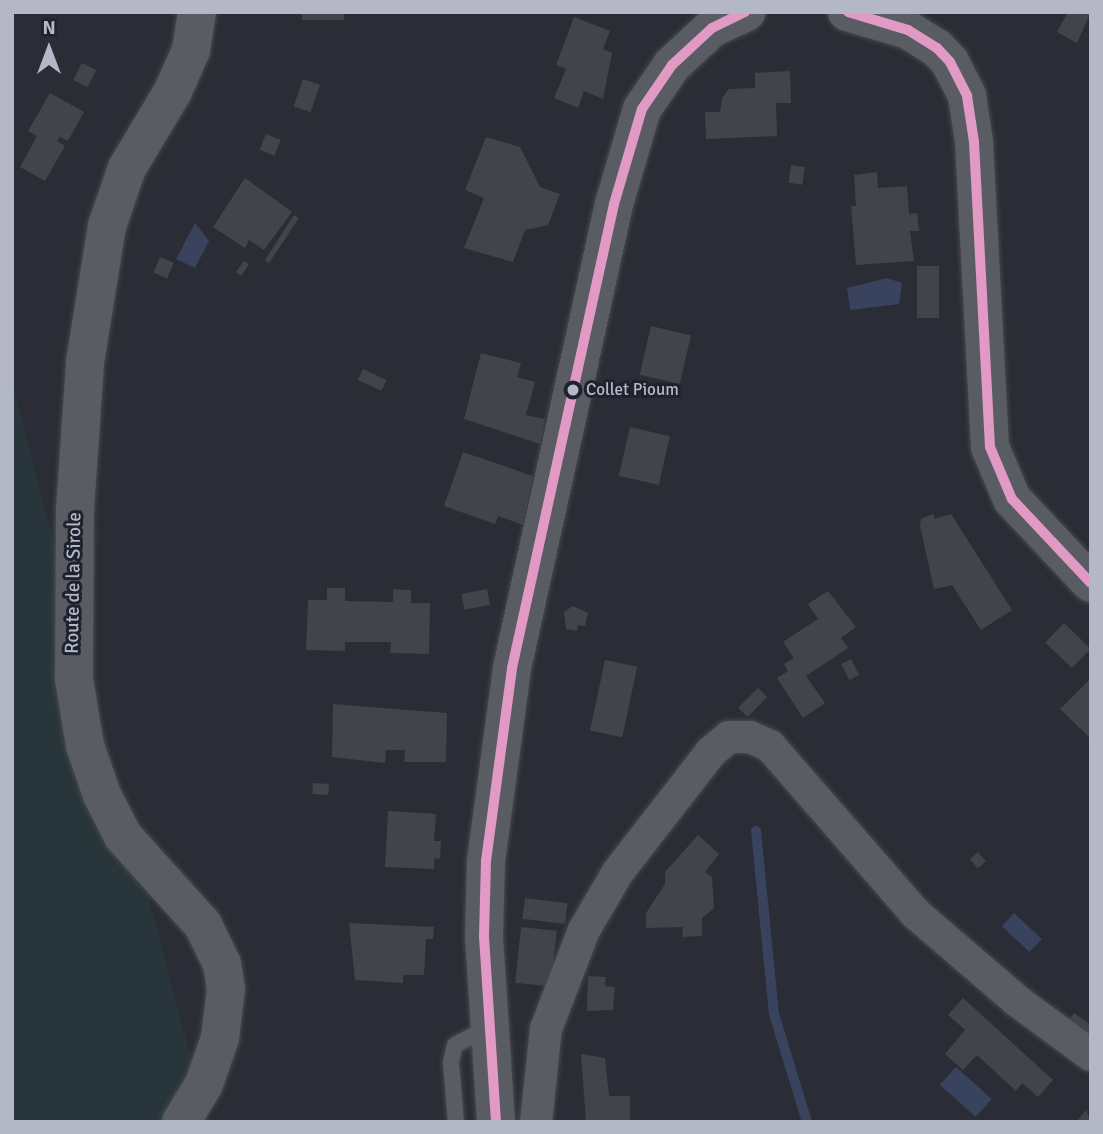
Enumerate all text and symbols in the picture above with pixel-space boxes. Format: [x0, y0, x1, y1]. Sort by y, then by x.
north arrow [14, 14, 84, 84]
text: N [42, 16, 56, 40]
place label: Collet Pioum [586, 380, 679, 400]
marker: Collet Pioum [566, 383, 580, 397]
street label: Route de la Sirole [61, 512, 87, 654]

